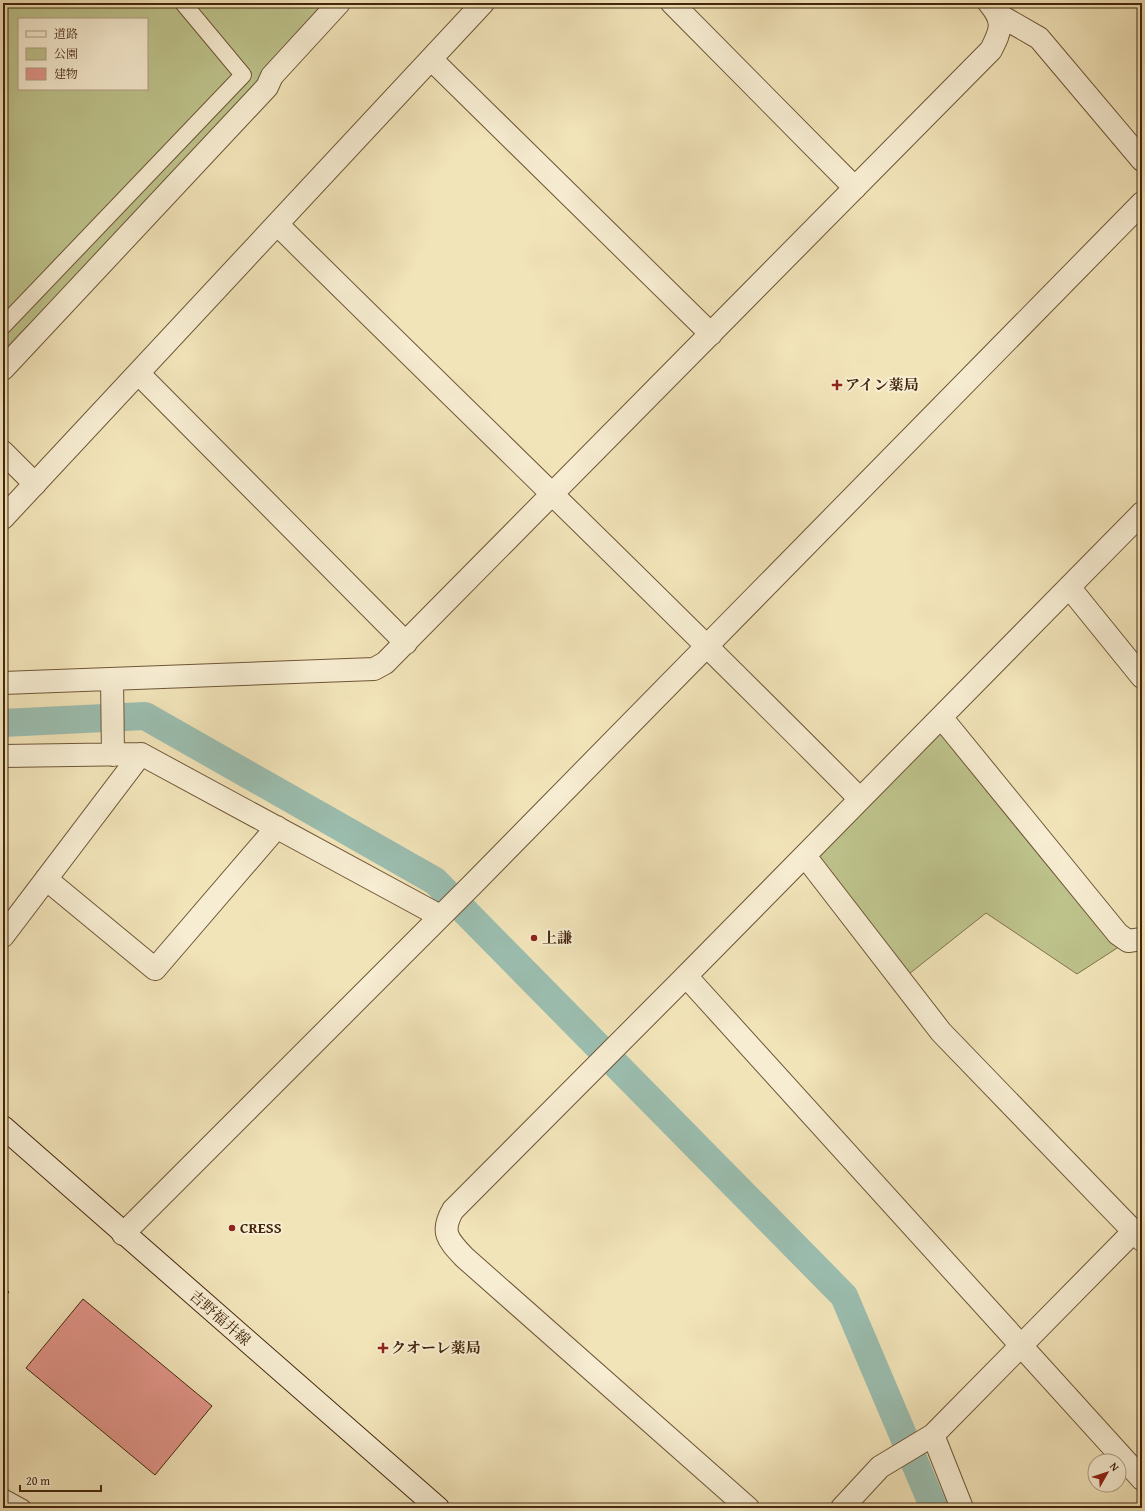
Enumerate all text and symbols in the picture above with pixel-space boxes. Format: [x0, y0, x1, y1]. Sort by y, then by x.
legend [18, 18, 148, 90]
text: 道路 [54, 25, 78, 42]
text: 公園 [54, 45, 78, 62]
text: 建物 [54, 65, 78, 82]
place label: アイン薬局 [845, 374, 919, 395]
marker: アイン薬局 [832, 380, 842, 390]
place label: 上謙 [542, 927, 573, 948]
marker: 上謙 [529, 933, 539, 943]
place label: CRESS [240, 1217, 282, 1238]
marker: CRESS [227, 1223, 237, 1233]
street label: 吉野福井線 [185, 1285, 256, 1350]
place label: クオーレ薬局 [391, 1337, 481, 1358]
marker: クオーレ薬局 [378, 1343, 388, 1353]
north arrow [1087, 1453, 1127, 1493]
text: N [1106, 1459, 1124, 1475]
scale bar [20, 1467, 101, 1493]
text: 20 m [26, 1472, 50, 1489]

